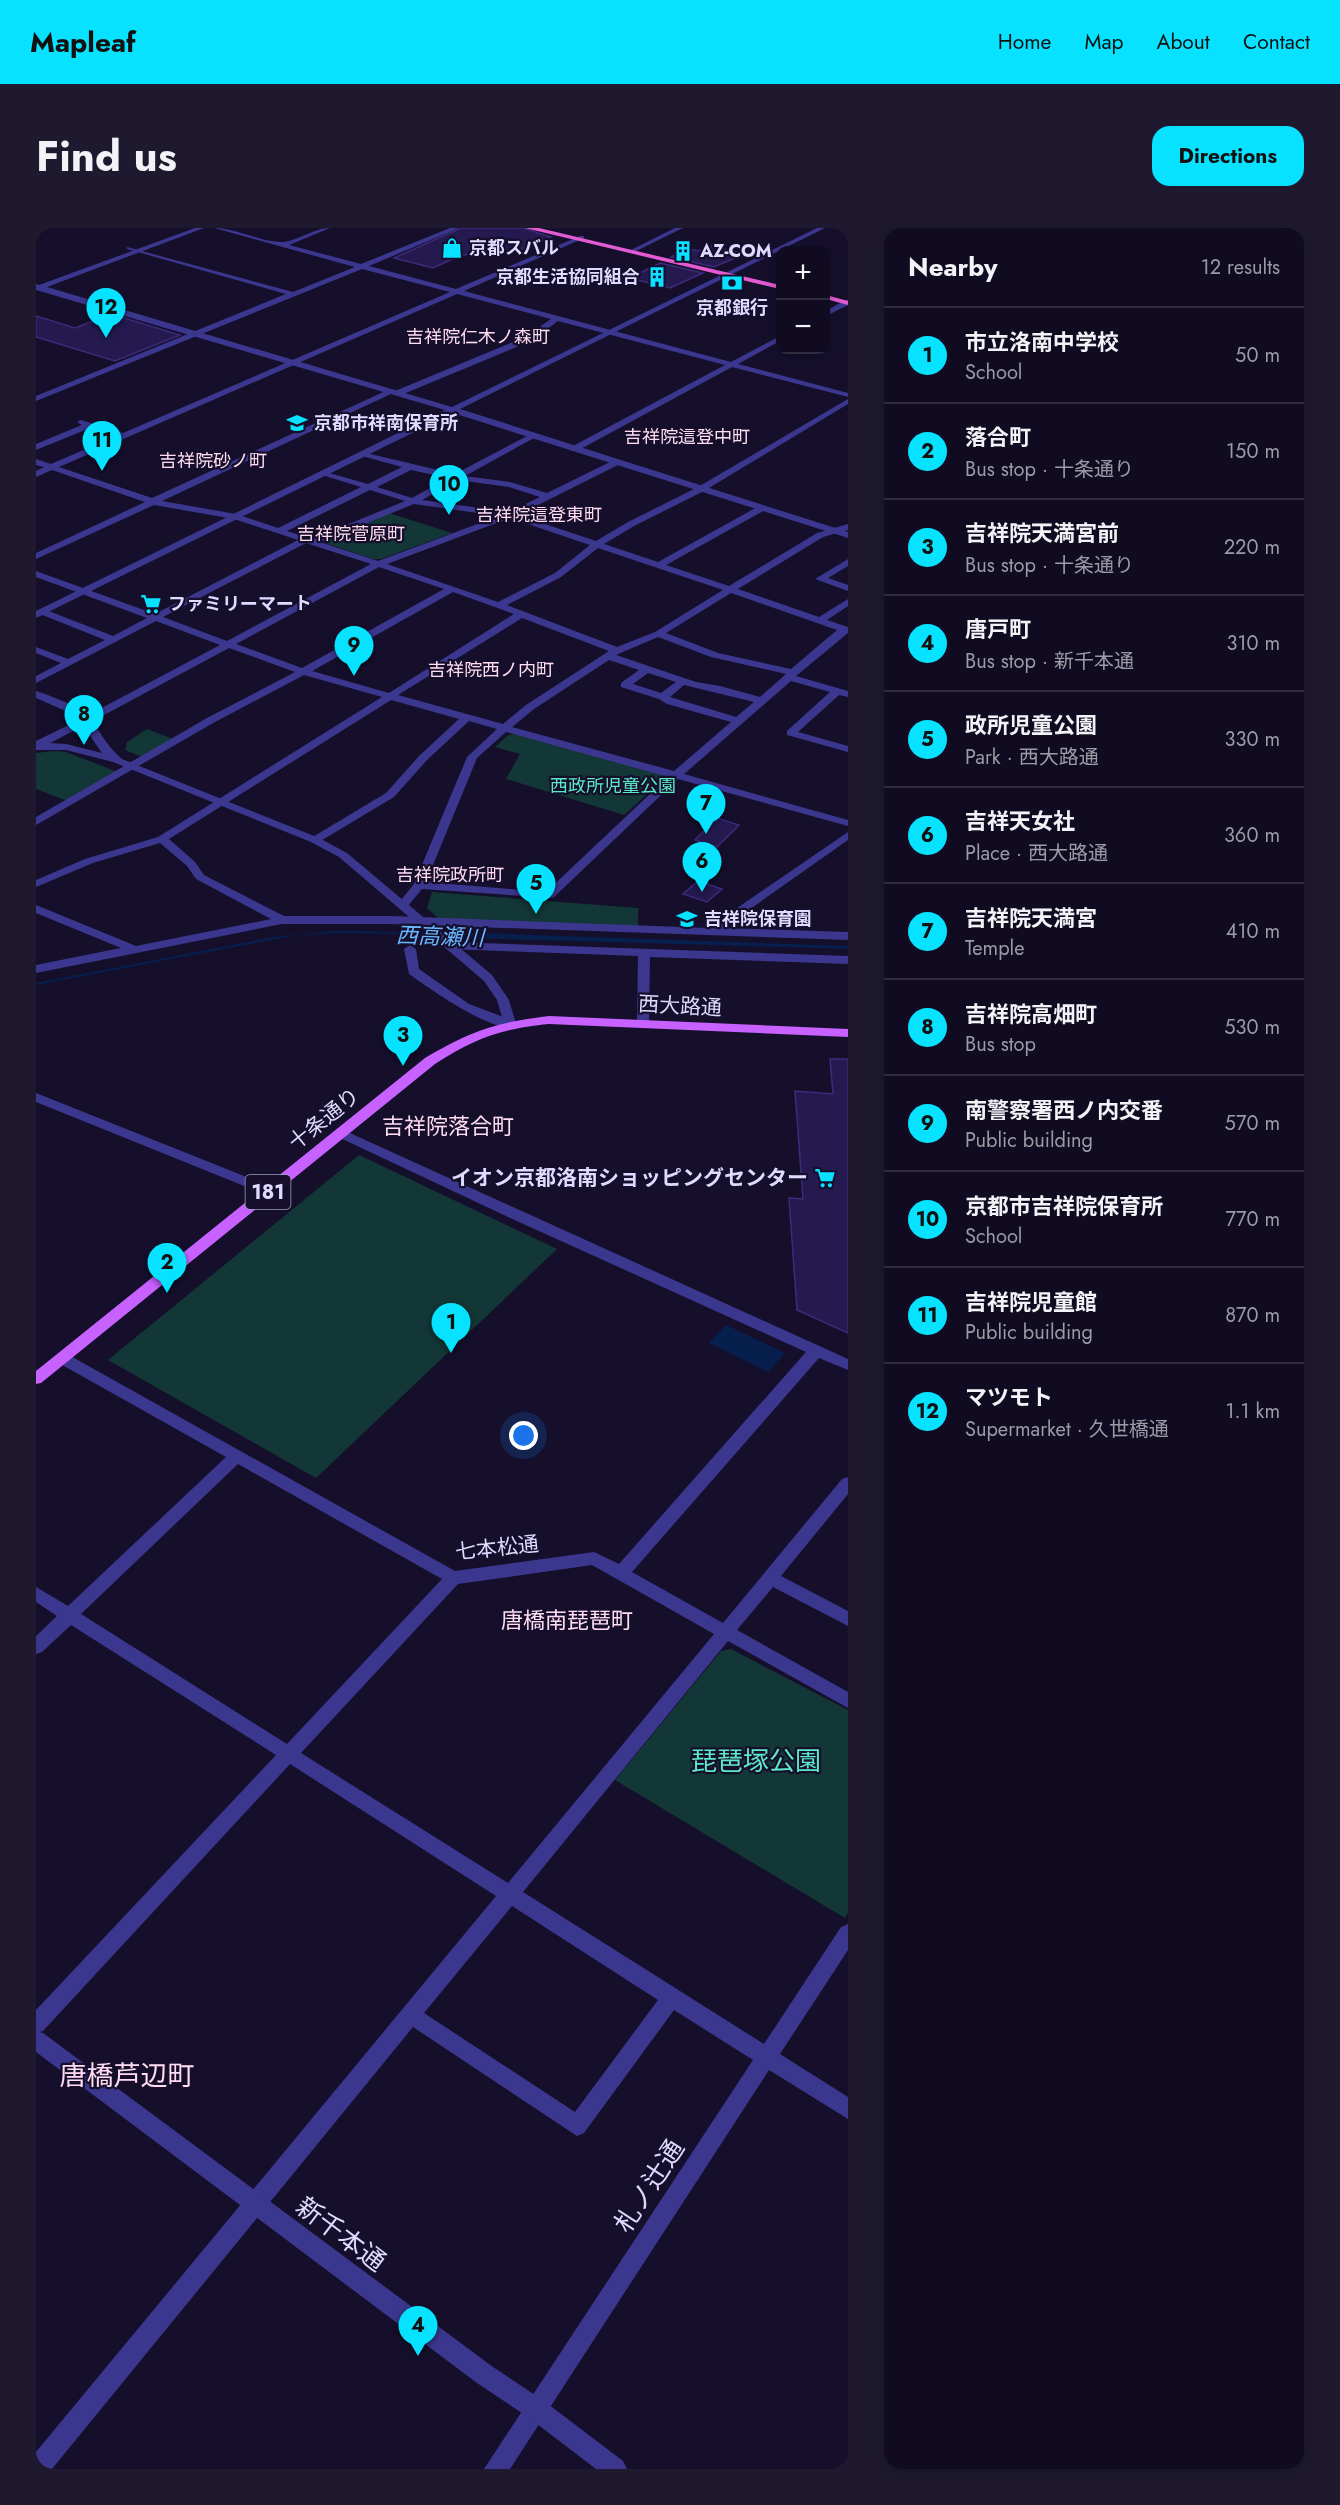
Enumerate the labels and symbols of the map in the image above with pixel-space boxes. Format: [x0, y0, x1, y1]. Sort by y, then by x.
place label: 京都スバル [469, 235, 559, 261]
shop icon: 京都スバル [440, 236, 464, 260]
place label: AZ-COM [699, 238, 772, 264]
building icon: AZ-COM [671, 239, 695, 263]
place label: 京都生活協同組合 [496, 264, 640, 290]
building icon: 京都生活協同組合 [645, 265, 669, 289]
bank icon: 京都銀行 [720, 271, 744, 295]
pin: 12 [86, 288, 126, 338]
place label: 京都銀行 [696, 295, 768, 321]
district label: 吉祥院仁木ノ森町 [406, 324, 550, 350]
place label: 京都市祥南保育所 [314, 410, 458, 436]
school or university icon: 京都市祥南保育所 [285, 411, 309, 435]
pin: 11 [82, 422, 122, 471]
district label: 吉祥院這登中町 [624, 424, 750, 450]
district label: 吉祥院砂ノ町 [159, 448, 267, 474]
pin: 10 [430, 466, 468, 515]
district label: 吉祥院這登東町 [476, 502, 602, 528]
district label: 吉祥院菅原町 [297, 521, 405, 547]
place label: ファミリーマート [168, 591, 312, 617]
supermarket icon: ファミリーマート [139, 592, 163, 616]
pin: 9 [334, 626, 374, 676]
district label: 吉祥院西ノ内町 [428, 657, 554, 683]
pin: 8 [64, 696, 104, 745]
park label: 西政所児童公園 [550, 773, 676, 799]
pin: 7 [686, 784, 726, 834]
pin: 6 [682, 842, 722, 892]
district label: 吉祥院政所町 [396, 862, 504, 888]
pin: 5 [516, 864, 556, 914]
place label: 吉祥院保育園 [704, 906, 812, 932]
school or university icon: 吉祥院保育園 [675, 907, 699, 931]
water label: 西高瀬川 [395, 918, 487, 954]
street label: 西大路通 [637, 989, 723, 1023]
pin: 3 [384, 1016, 422, 1066]
street label: 十条通り [282, 1081, 366, 1157]
district label: 吉祥院落合町 [382, 1110, 514, 1142]
place label: イオン京都洛南ショッピングセンター [451, 1163, 808, 1193]
supermarket icon: イオン京都洛南ショッピングセンター [813, 1166, 837, 1190]
road number: 181 [246, 1175, 290, 1209]
pin: 2 [148, 1244, 186, 1293]
pin: 1 [432, 1304, 470, 1353]
your location [509, 1421, 538, 1450]
street label: 七本松通 [454, 1529, 540, 1567]
district label: 唐橋南琵琶町 [501, 1604, 633, 1636]
park label: 琵琶塚公園 [691, 1742, 821, 1780]
district label: 唐橋芦辺町 [60, 2056, 195, 2095]
street label: 札ノ辻通 [605, 2132, 693, 2240]
street label: 新千本通 [288, 2188, 394, 2280]
pin: 4 [398, 2306, 437, 2356]

